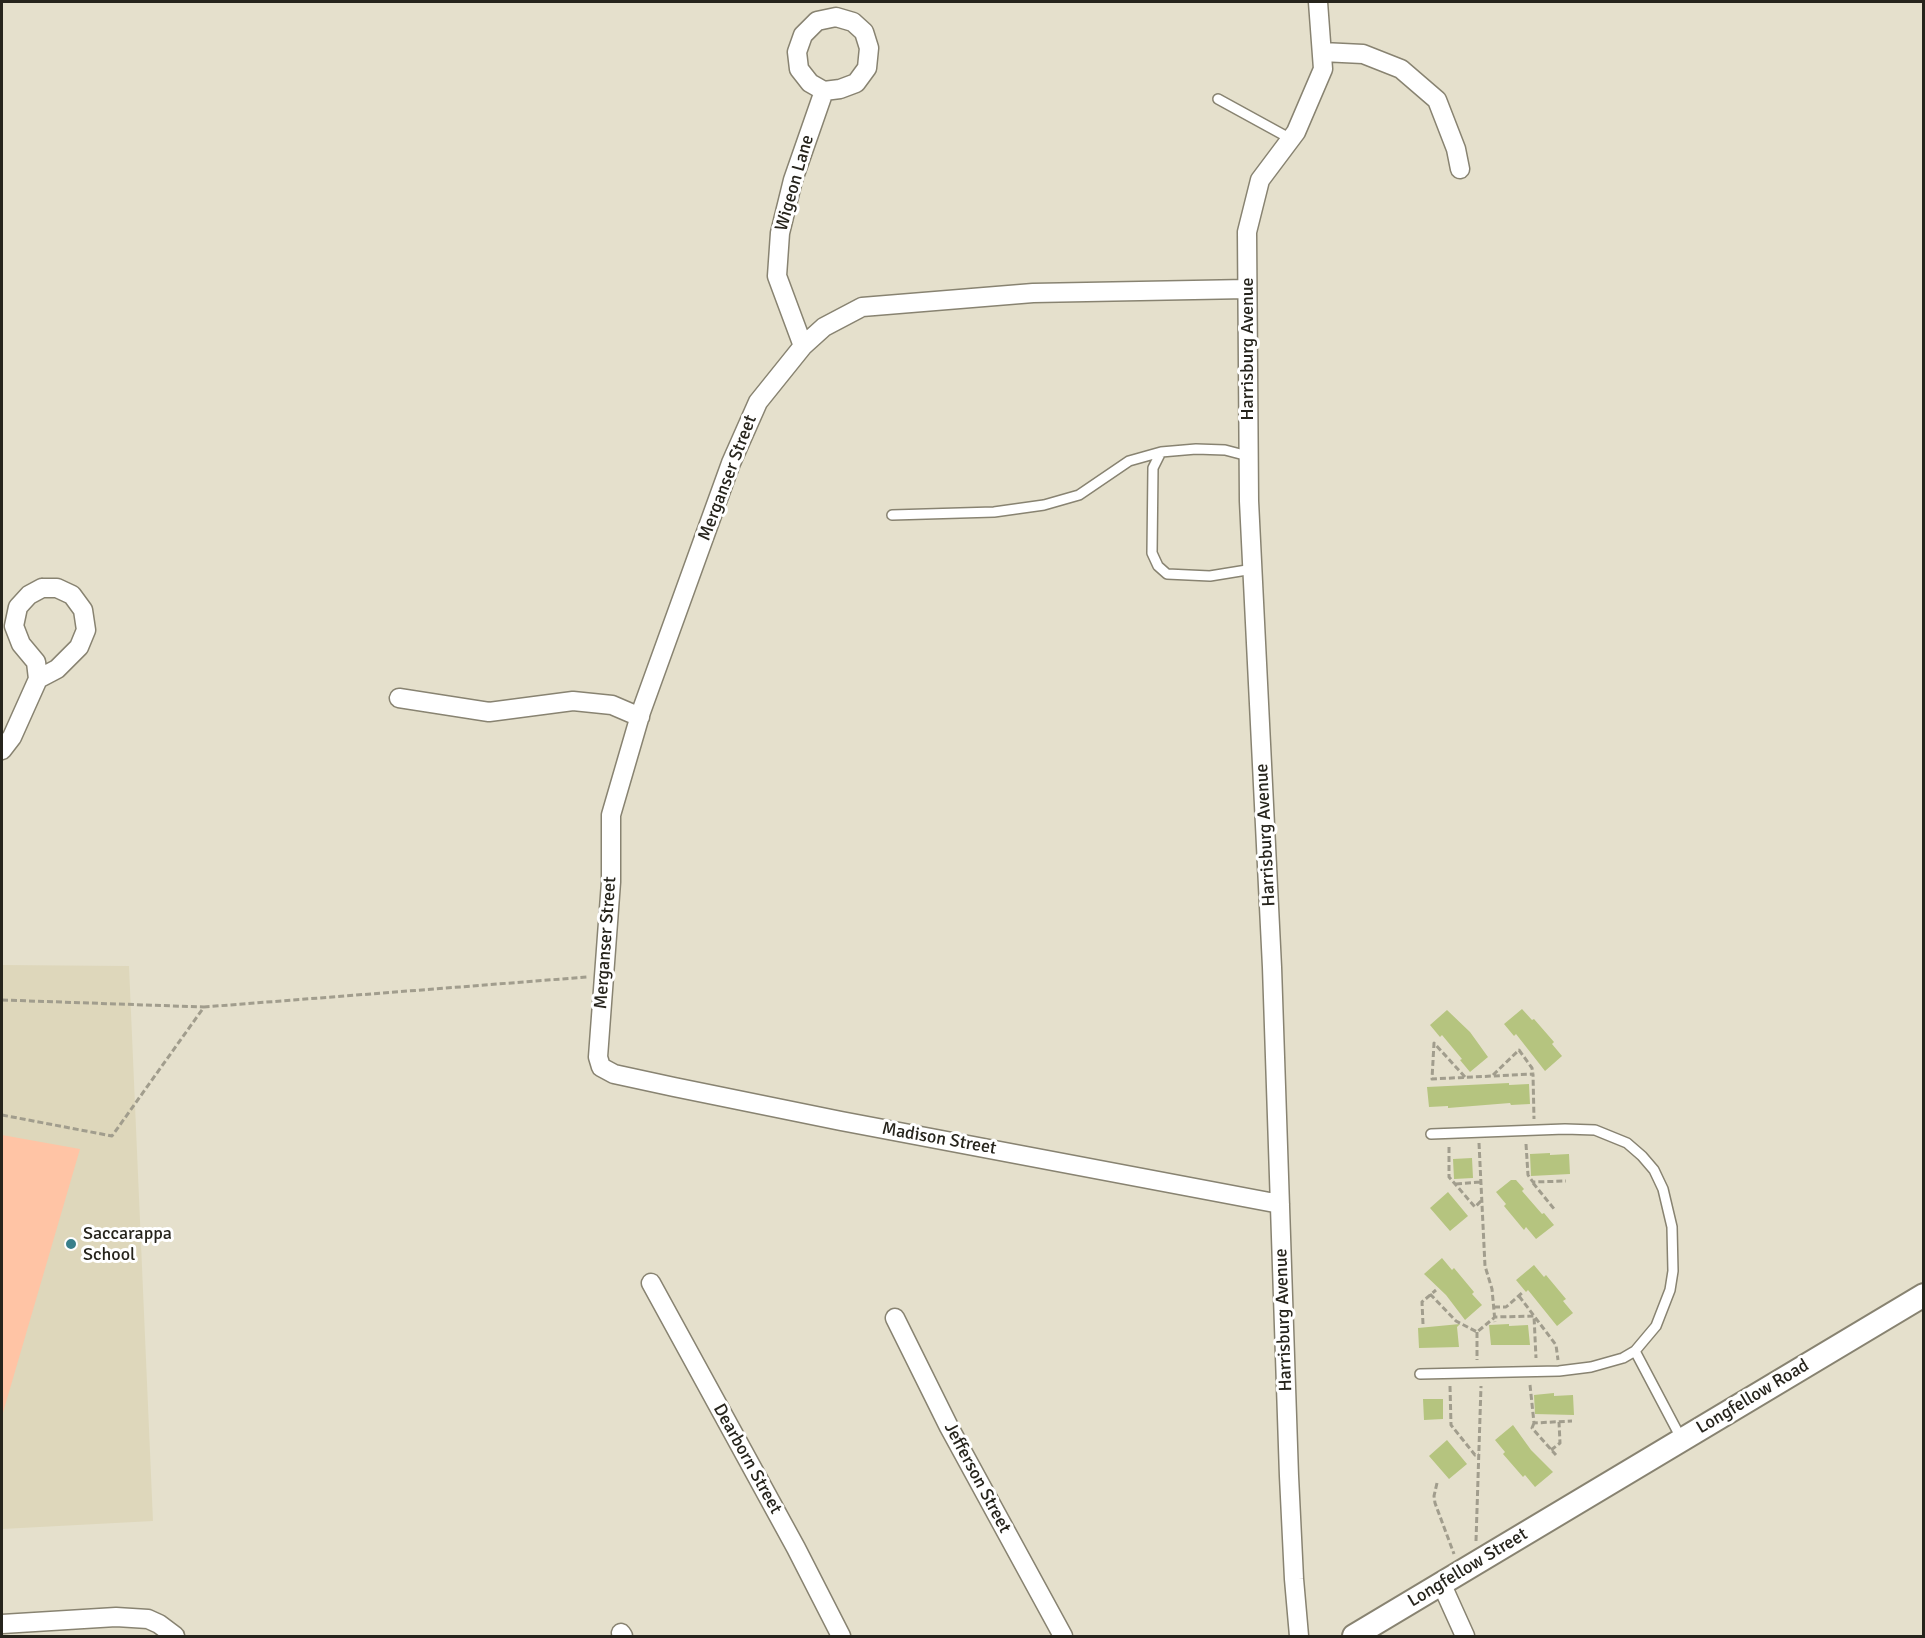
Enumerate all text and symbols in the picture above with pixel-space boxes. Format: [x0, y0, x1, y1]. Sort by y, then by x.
street label: Wigeon Lane [771, 132, 819, 234]
street label: Harrisburg Avenue [1237, 277, 1259, 421]
street label: Merganser Street [694, 412, 762, 544]
street label: Harrisburg Avenue [1251, 763, 1281, 907]
street label: Merganser Street [591, 876, 621, 1010]
street label: Madison Street [880, 1118, 998, 1160]
place label: Saccarappa School [83, 1223, 172, 1266]
marker: Saccarappa School [64, 1237, 78, 1251]
street label: Harrisburg Avenue [1271, 1248, 1297, 1392]
street label: Longfellow Road [1693, 1355, 1813, 1439]
street label: Dearborn Street [708, 1400, 786, 1518]
street label: Jefferson Street [939, 1419, 1015, 1537]
street label: Longfellow Street [1404, 1524, 1532, 1612]

